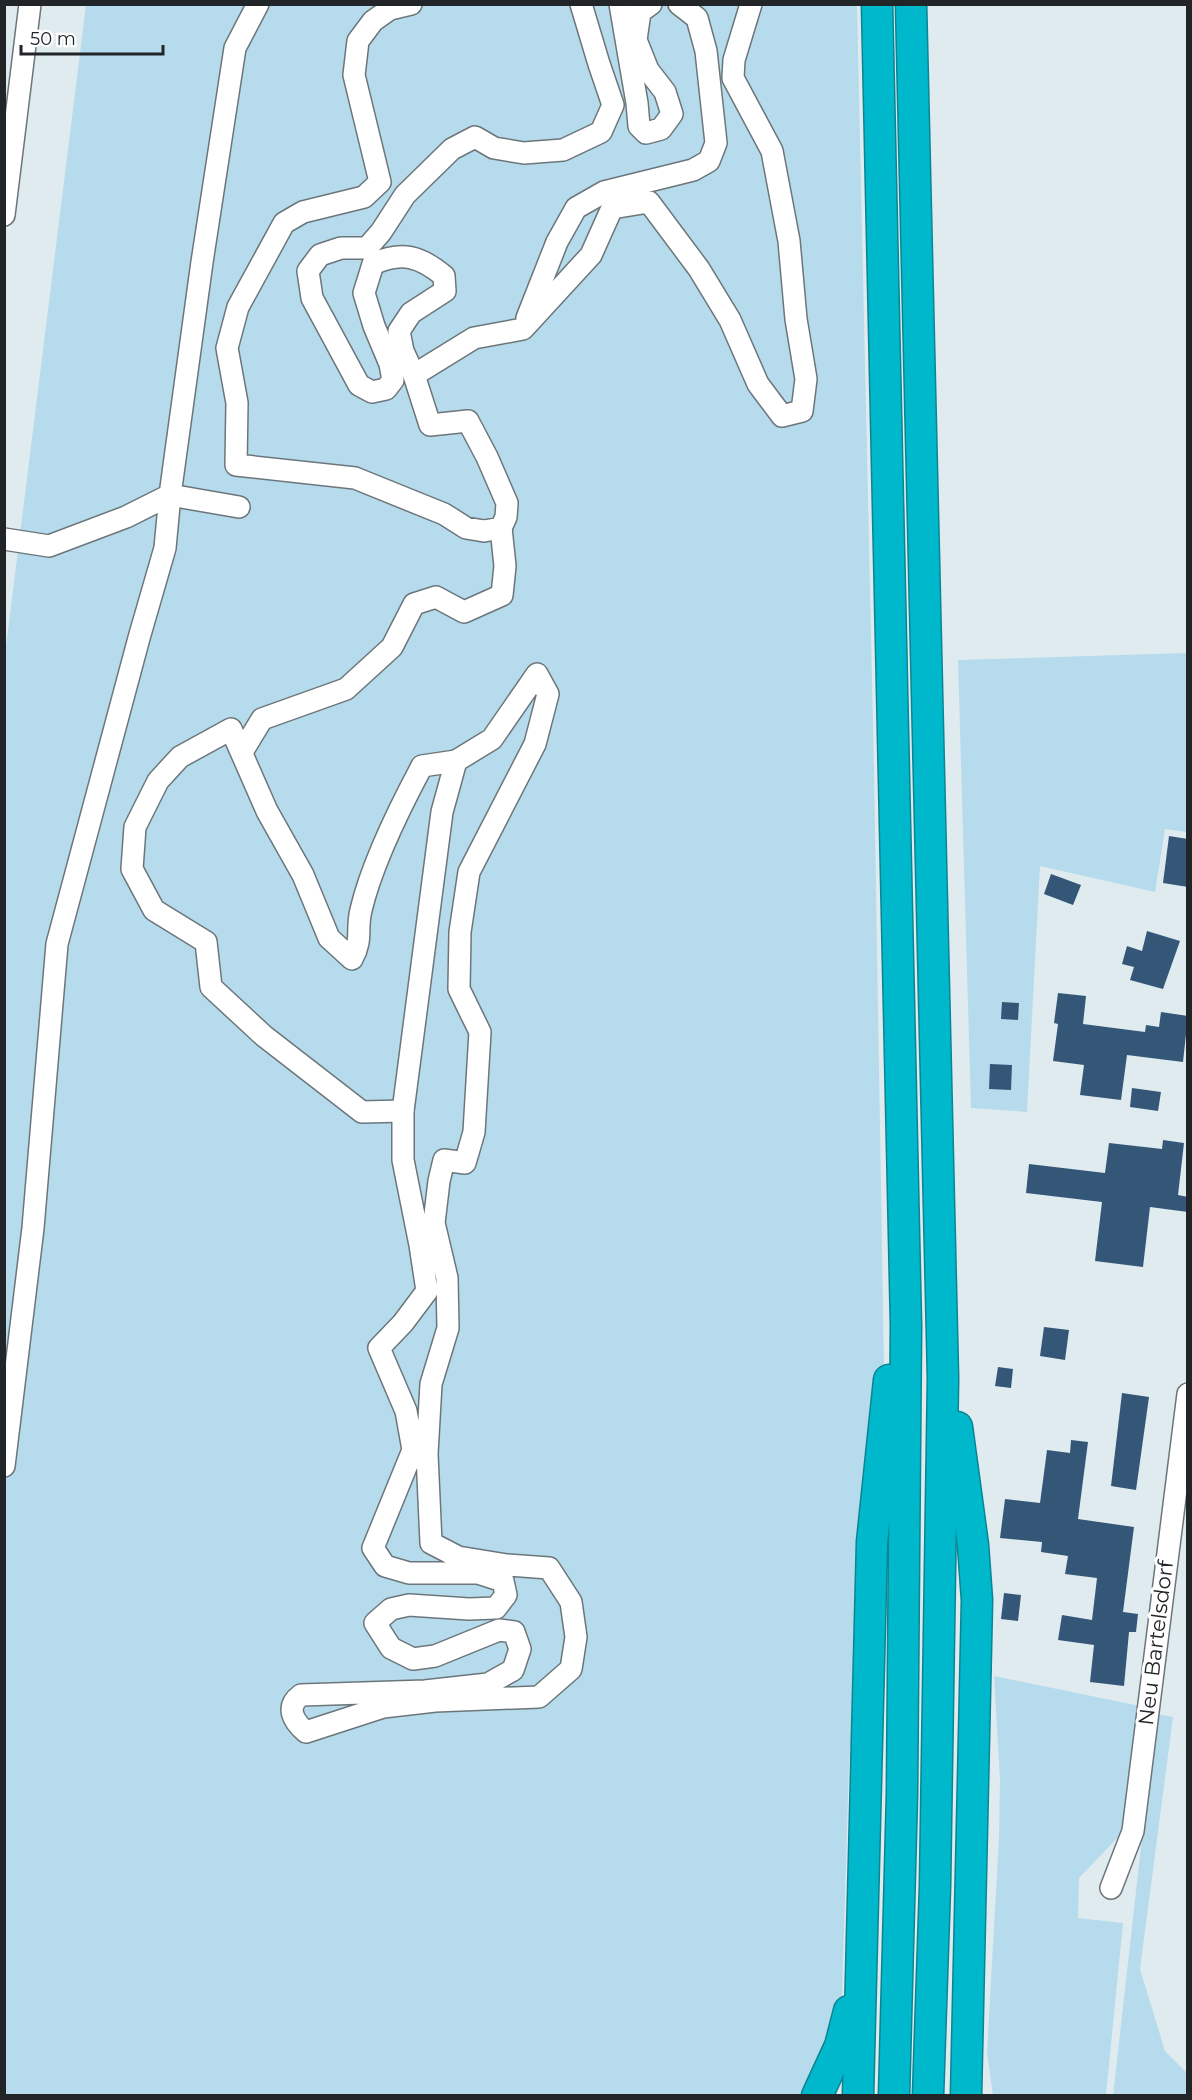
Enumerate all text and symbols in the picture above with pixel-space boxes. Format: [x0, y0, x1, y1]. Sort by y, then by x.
scale bar [21, 18, 164, 56]
text: 50 m [30, 28, 76, 50]
street label: Neu Bartelsdorf [1133, 1558, 1178, 1727]

